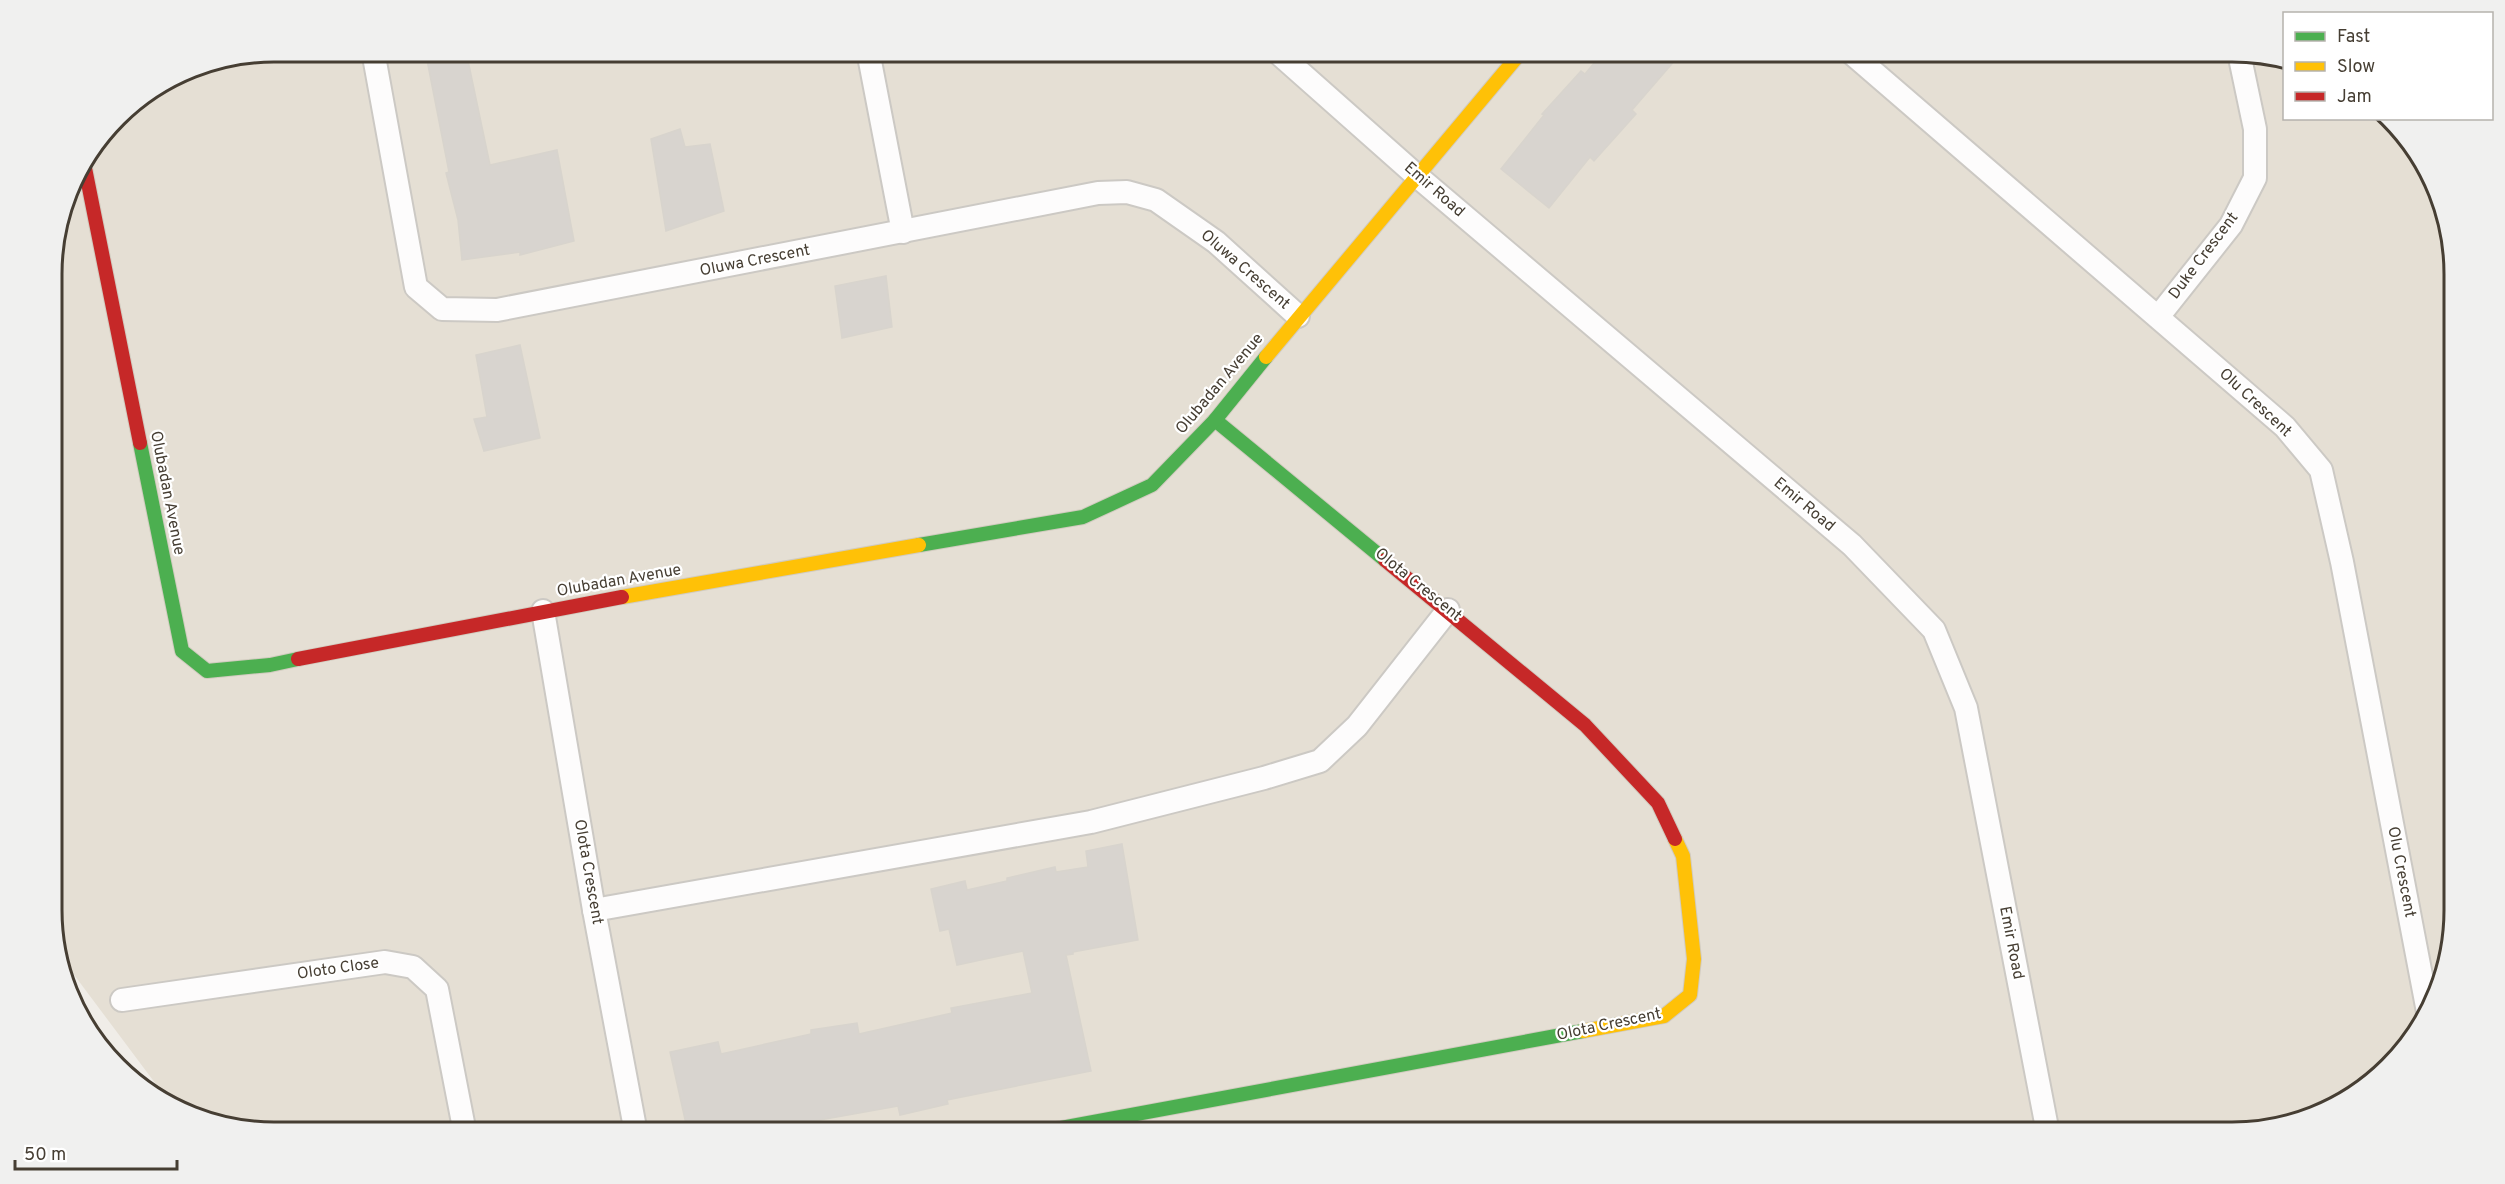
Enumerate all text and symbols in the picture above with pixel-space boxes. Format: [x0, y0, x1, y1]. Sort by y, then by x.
legend [2283, 12, 2493, 120]
text: Fast [2337, 26, 2370, 49]
text: Slow [2337, 56, 2375, 79]
text: Jam [2337, 86, 2372, 109]
street label: Emir Road [1399, 158, 1469, 222]
street label: Duke Crescent [2165, 208, 2243, 304]
street label: Oluwa Crescent [1196, 226, 1294, 314]
street label: Oluwa Crescent [698, 240, 812, 282]
street label: Olubadan Avenue [1172, 329, 1268, 439]
street label: Olu Crescent [2214, 364, 2296, 442]
street label: Olubadan Avenue [145, 429, 189, 557]
street label: Emir Road [1769, 474, 1839, 536]
street label: Olota Crescent [1370, 544, 1466, 626]
street label: Olubadan Avenue [555, 560, 683, 602]
street label: Olota Crescent [569, 818, 607, 926]
street label: Olu Crescent [2382, 825, 2420, 919]
street label: Emir Road [1994, 905, 2028, 981]
street label: Oloto Close [296, 953, 380, 985]
street label: Olota Crescent [1555, 1004, 1663, 1046]
scale bar [15, 1133, 177, 1171]
text: 50 m [24, 1144, 66, 1167]

